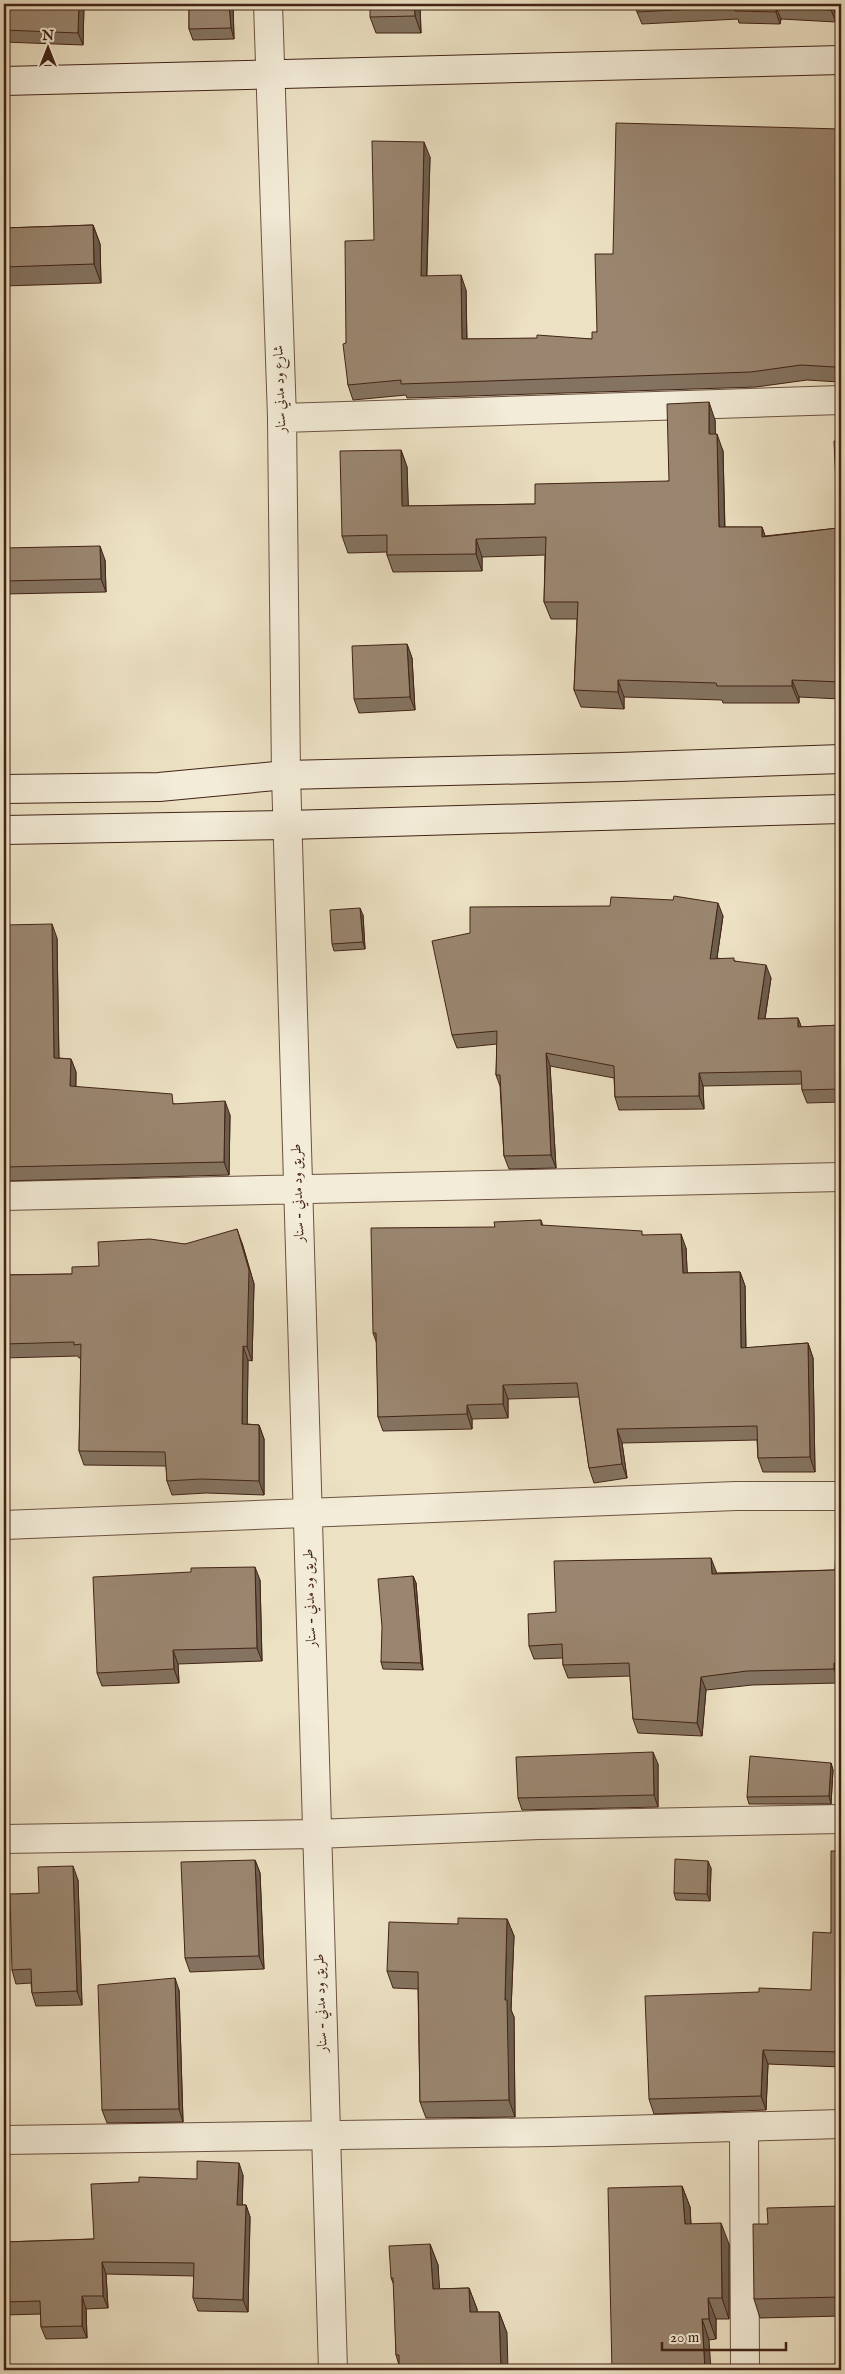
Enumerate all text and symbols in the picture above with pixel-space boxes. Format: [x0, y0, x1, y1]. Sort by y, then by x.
north arrow [22, 22, 72, 72]
text: N [41, 27, 54, 45]
street label: شارع ود مدني سنار [269, 345, 293, 435]
street label: طريق ود مدني - سنار [287, 1143, 311, 1245]
street label: طريق ود مدني - سنار [299, 1548, 323, 1650]
street label: طريق ود مدني - سنار [310, 1953, 334, 2055]
scale bar [662, 2319, 786, 2351]
text: 20 m [670, 2328, 700, 2347]

